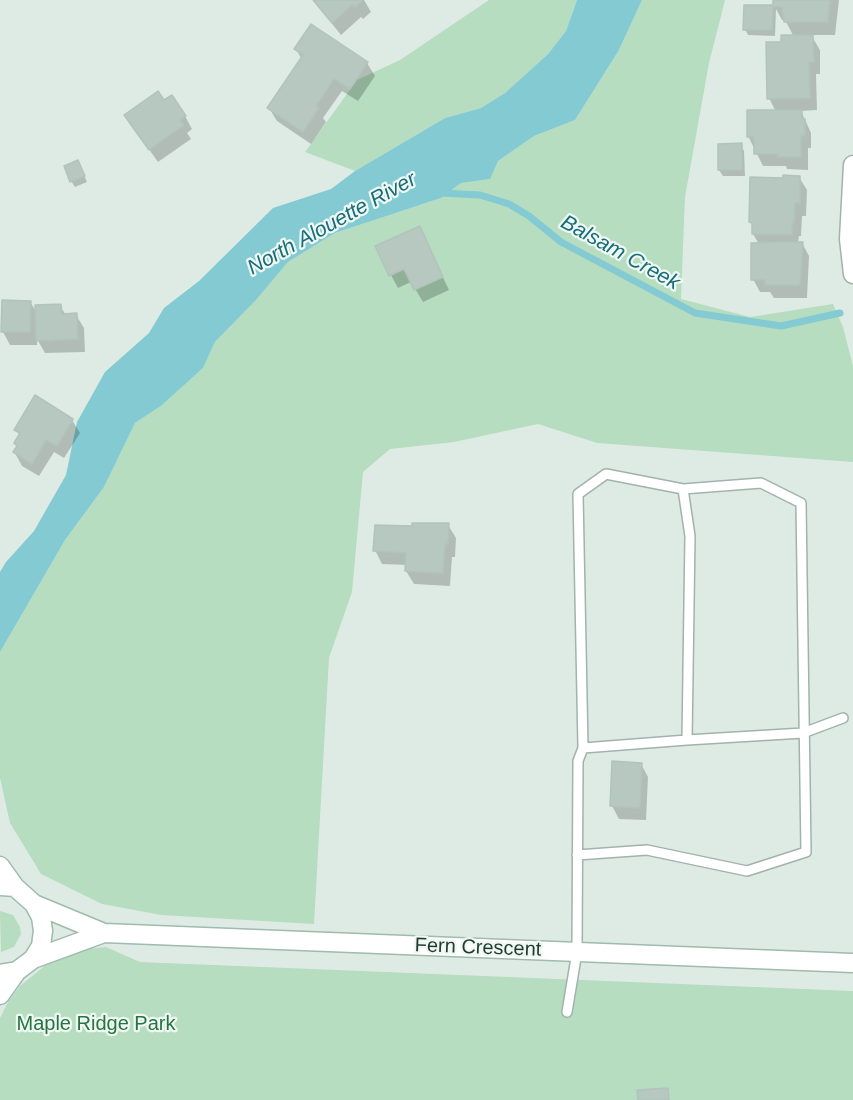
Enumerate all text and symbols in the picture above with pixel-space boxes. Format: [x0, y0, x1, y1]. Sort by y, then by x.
water label: North Alouette River [243, 167, 421, 281]
water label: Balsam Creek [556, 210, 684, 296]
street label: Fern Crescent [414, 934, 542, 962]
park label: Maple Ridge Park [17, 1012, 175, 1036]

